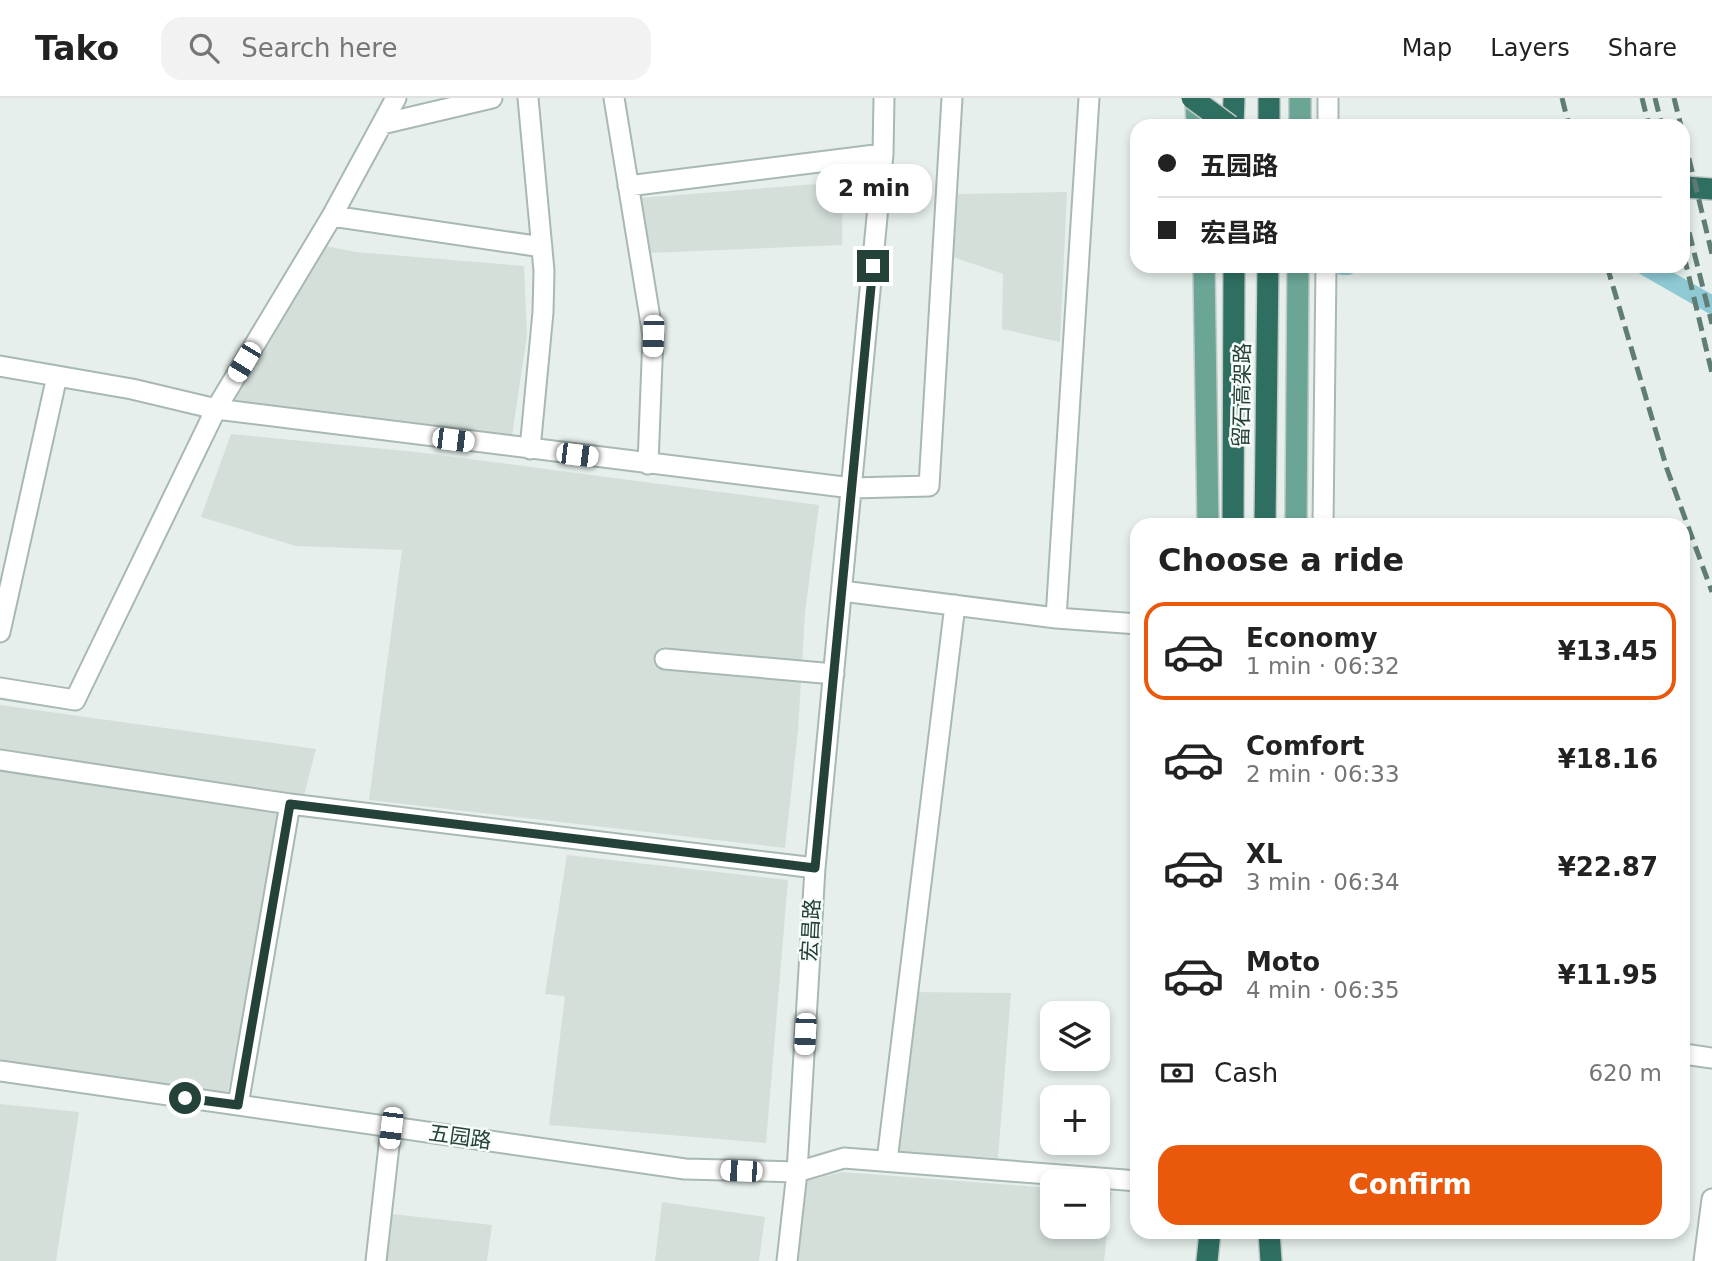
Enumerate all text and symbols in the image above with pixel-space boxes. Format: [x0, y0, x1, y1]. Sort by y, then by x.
search box [161, 17, 651, 80]
text: Tako [35, 29, 119, 68]
icon: search [185, 29, 223, 67]
text: Search here [241, 33, 397, 63]
text: Map [1402, 34, 1452, 62]
text: Layers [1490, 34, 1570, 62]
text: Share [1608, 34, 1677, 62]
text: 五园路 [1200, 151, 1278, 181]
callout: 2 min [815, 164, 931, 214]
text: 2 min [838, 175, 910, 201]
text: 宏昌路 [1200, 218, 1278, 248]
route end [857, 250, 889, 282]
car [642, 315, 665, 357]
car [225, 339, 264, 385]
street label: 留石高架路 [1229, 342, 1255, 448]
car [431, 427, 476, 453]
car [555, 442, 600, 468]
text: Choose a ride [1158, 541, 1404, 579]
icon: car [1162, 620, 1225, 683]
text: Economy [1246, 623, 1377, 653]
text: ¥13.45 [1558, 636, 1658, 666]
text: 1 min · 06:32 [1246, 653, 1400, 679]
icon: car [1162, 728, 1225, 791]
text: Comfort [1246, 731, 1364, 761]
text: ¥18.16 [1558, 744, 1658, 774]
text: 2 min · 06:33 [1246, 761, 1400, 787]
icon: car [1162, 836, 1225, 899]
text: XL [1246, 839, 1283, 869]
text: ¥22.87 [1558, 852, 1658, 882]
text: 3 min · 06:34 [1246, 869, 1400, 895]
street label: 宏昌路 [797, 898, 825, 962]
icon: car [1162, 944, 1225, 1007]
text: Moto [1246, 947, 1320, 977]
text: ¥11.95 [1558, 960, 1658, 990]
text: 4 min · 06:35 [1246, 977, 1400, 1003]
map controls [1040, 1001, 1110, 1239]
button: layers [1040, 1001, 1110, 1071]
car [794, 1012, 817, 1056]
icon: cash [1158, 1054, 1196, 1092]
text: Cash [1214, 1058, 1278, 1088]
text: 620 m [1588, 1060, 1662, 1086]
route start [169, 1082, 201, 1114]
button: + [1040, 1085, 1110, 1155]
car [379, 1106, 404, 1150]
street label: 五园路 [427, 1121, 493, 1153]
button: Confirm [1158, 1145, 1662, 1225]
car [720, 1160, 763, 1182]
button: − [1040, 1169, 1110, 1239]

